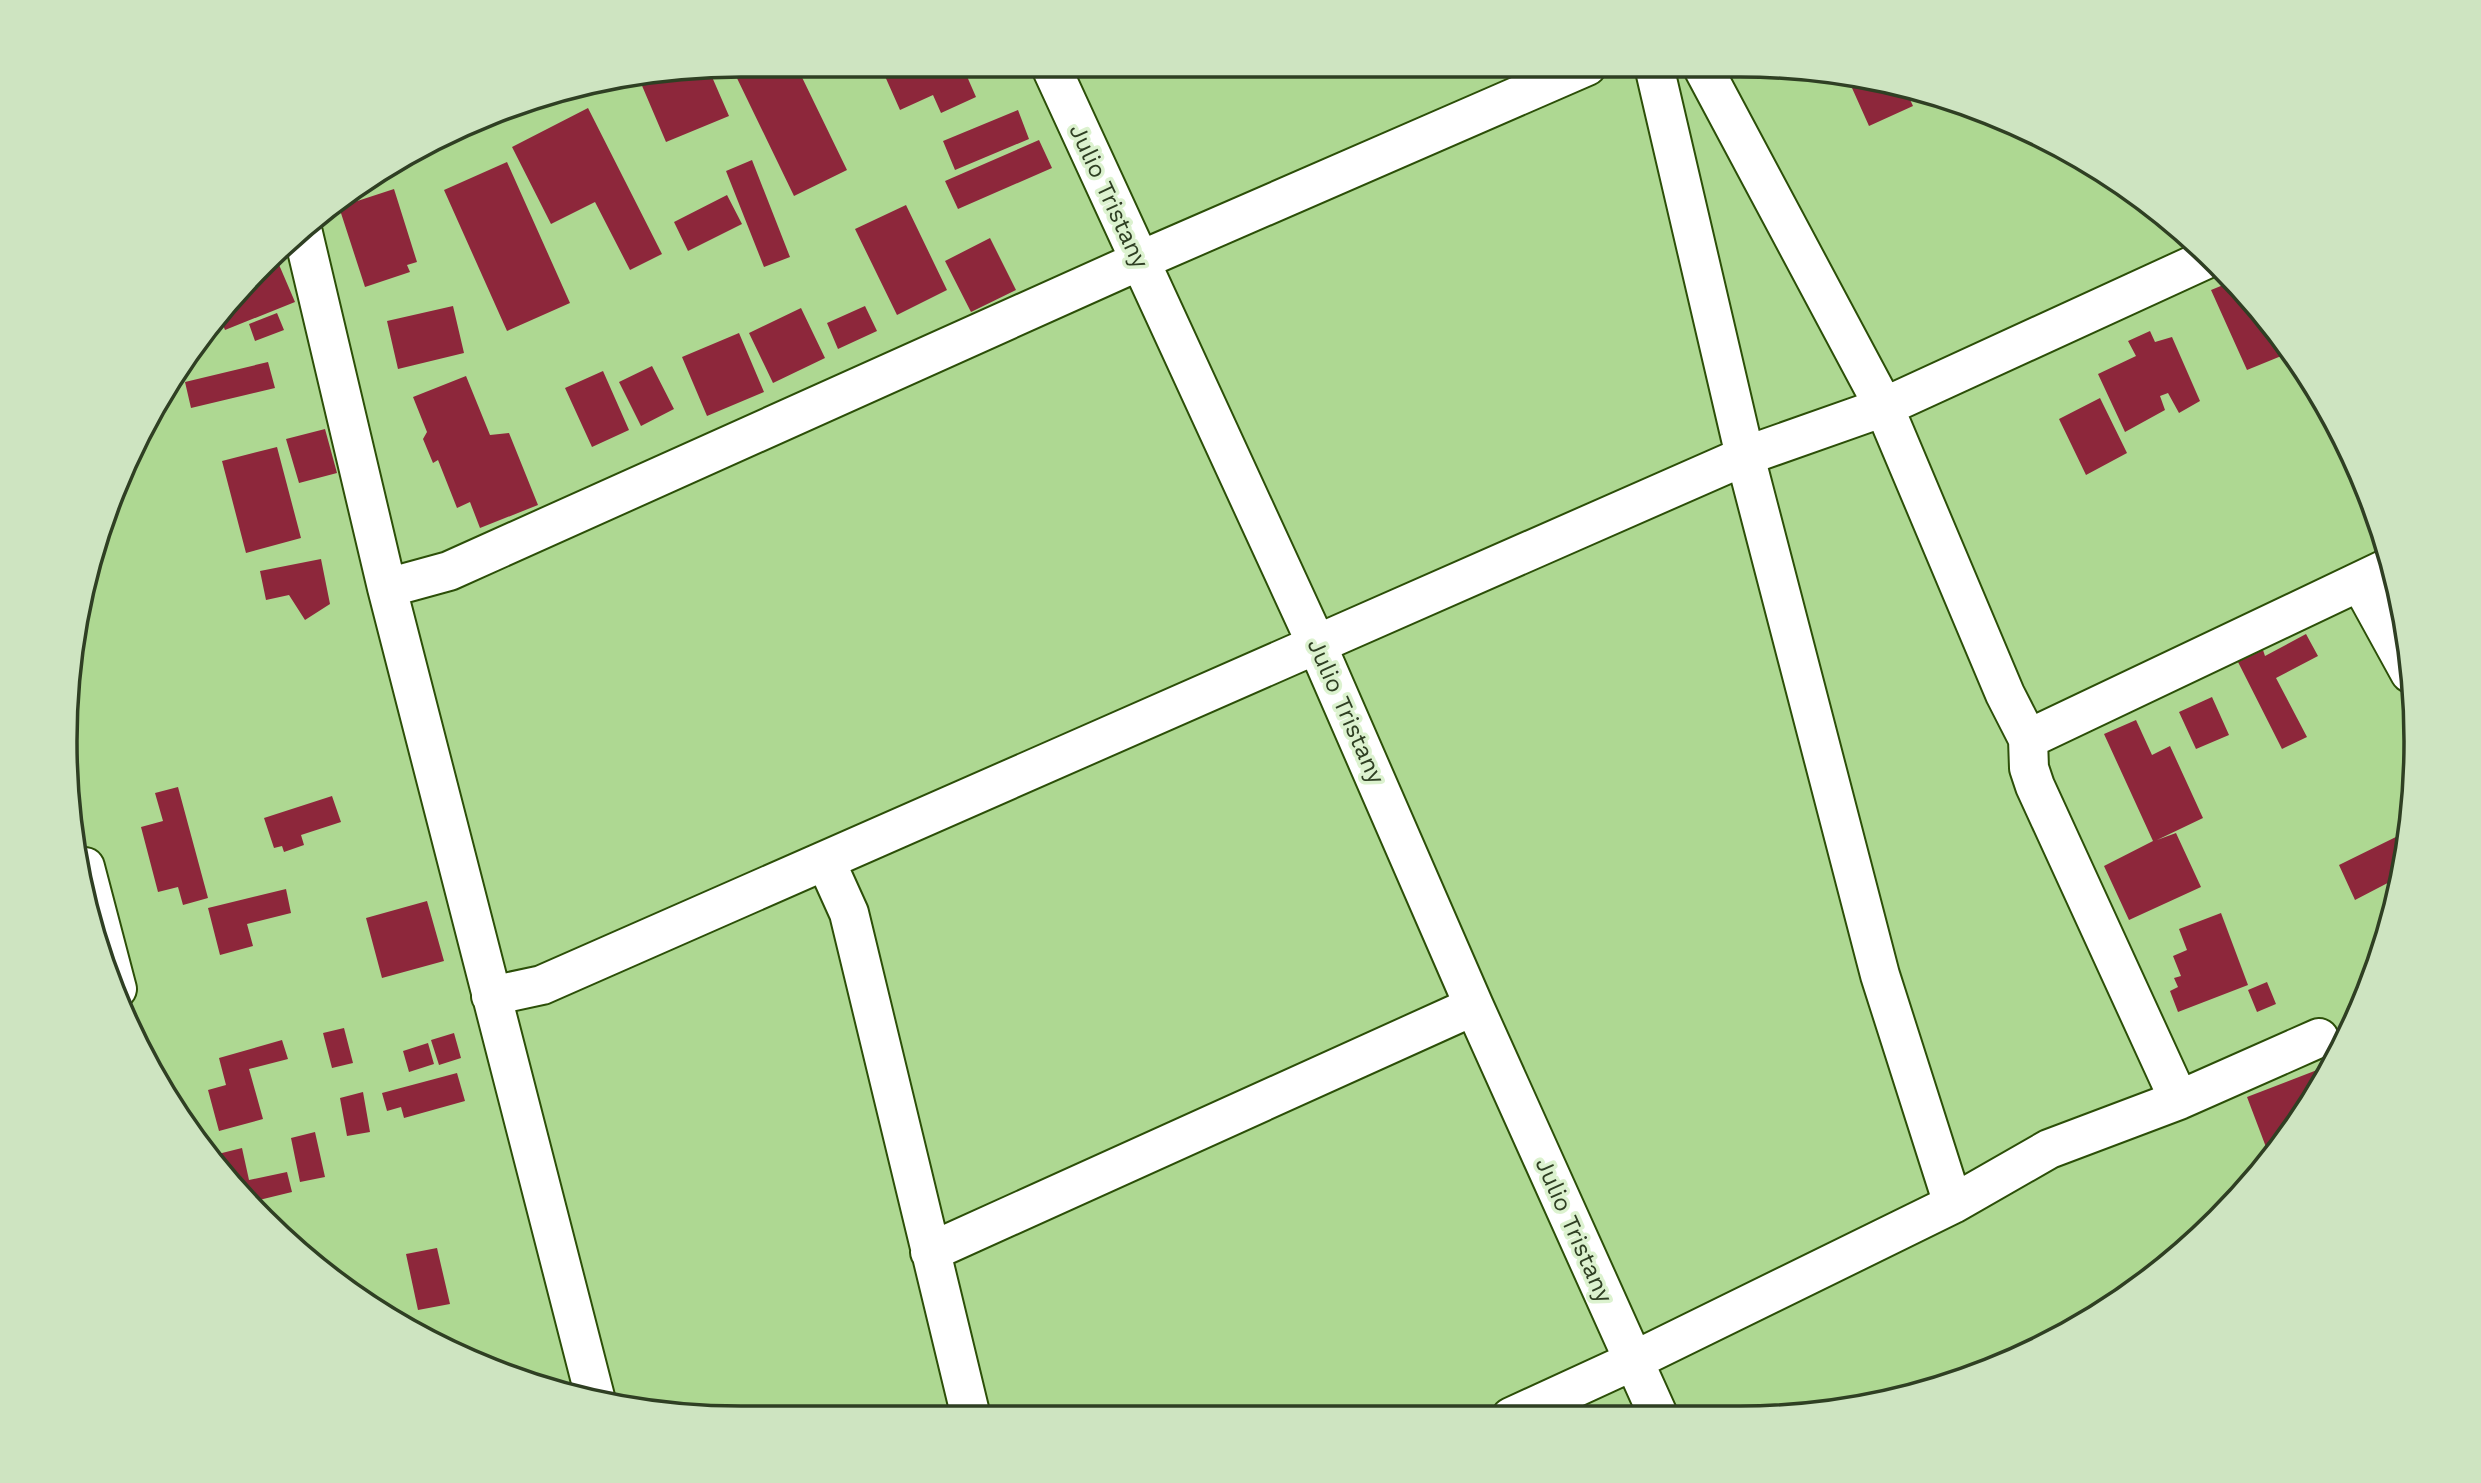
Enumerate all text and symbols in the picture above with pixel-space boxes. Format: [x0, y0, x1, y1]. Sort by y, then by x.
street label: Julio Tristany [1063, 119, 1155, 273]
street label: Julio Tristany [1301, 634, 1391, 789]
street label: Julio Tristany [1529, 1153, 1619, 1308]

